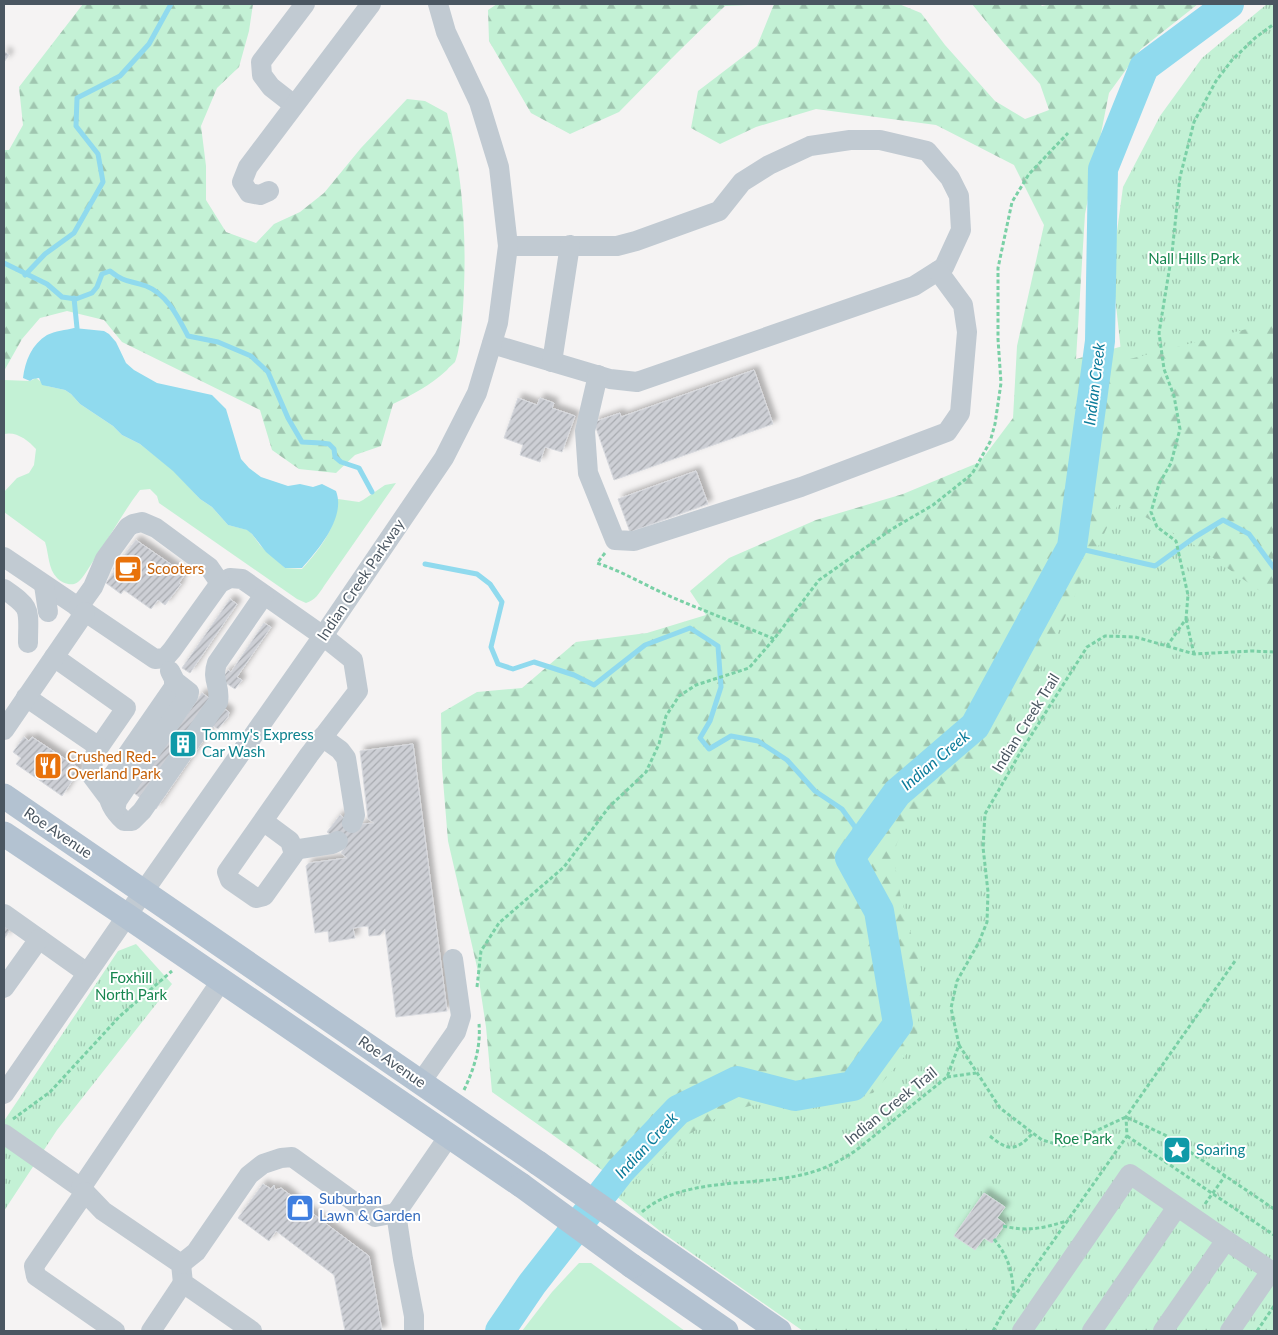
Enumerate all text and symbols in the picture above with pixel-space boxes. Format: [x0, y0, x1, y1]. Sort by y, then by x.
park label: Nall Hills Park [1148, 249, 1240, 267]
water label: Indian Creek [1079, 341, 1108, 426]
street label: Indian Creek Parkway [313, 515, 408, 644]
cafe icon: Scooters [113, 554, 143, 584]
place label: Scooters [147, 559, 204, 577]
street label: Indian Creek Trail [988, 670, 1063, 775]
place label: Tommy's Express Car Wash [202, 725, 314, 760]
water label: Indian Creek [897, 725, 973, 794]
building icon: Tommy's Express Car Wash [168, 729, 198, 759]
place label: Crushed Red- Overland Park [67, 747, 161, 782]
restaurant icon: Crushed Red- Overland Park [33, 751, 63, 781]
street label: Roe Avenue [21, 803, 96, 862]
park label: Foxhill North Park [95, 968, 167, 1003]
street label: Roe Avenue [355, 1031, 430, 1091]
street label: Indian Creek Trail [841, 1063, 940, 1148]
water label: Indian Creek [610, 1107, 681, 1182]
park label: Roe Park [1054, 1129, 1113, 1147]
place icon: Soaring [1162, 1135, 1192, 1165]
place label: Soaring [1196, 1140, 1245, 1158]
place label: Suburban Lawn & Garden [319, 1189, 421, 1224]
shop icon: Suburban Lawn & Garden [285, 1193, 315, 1223]

